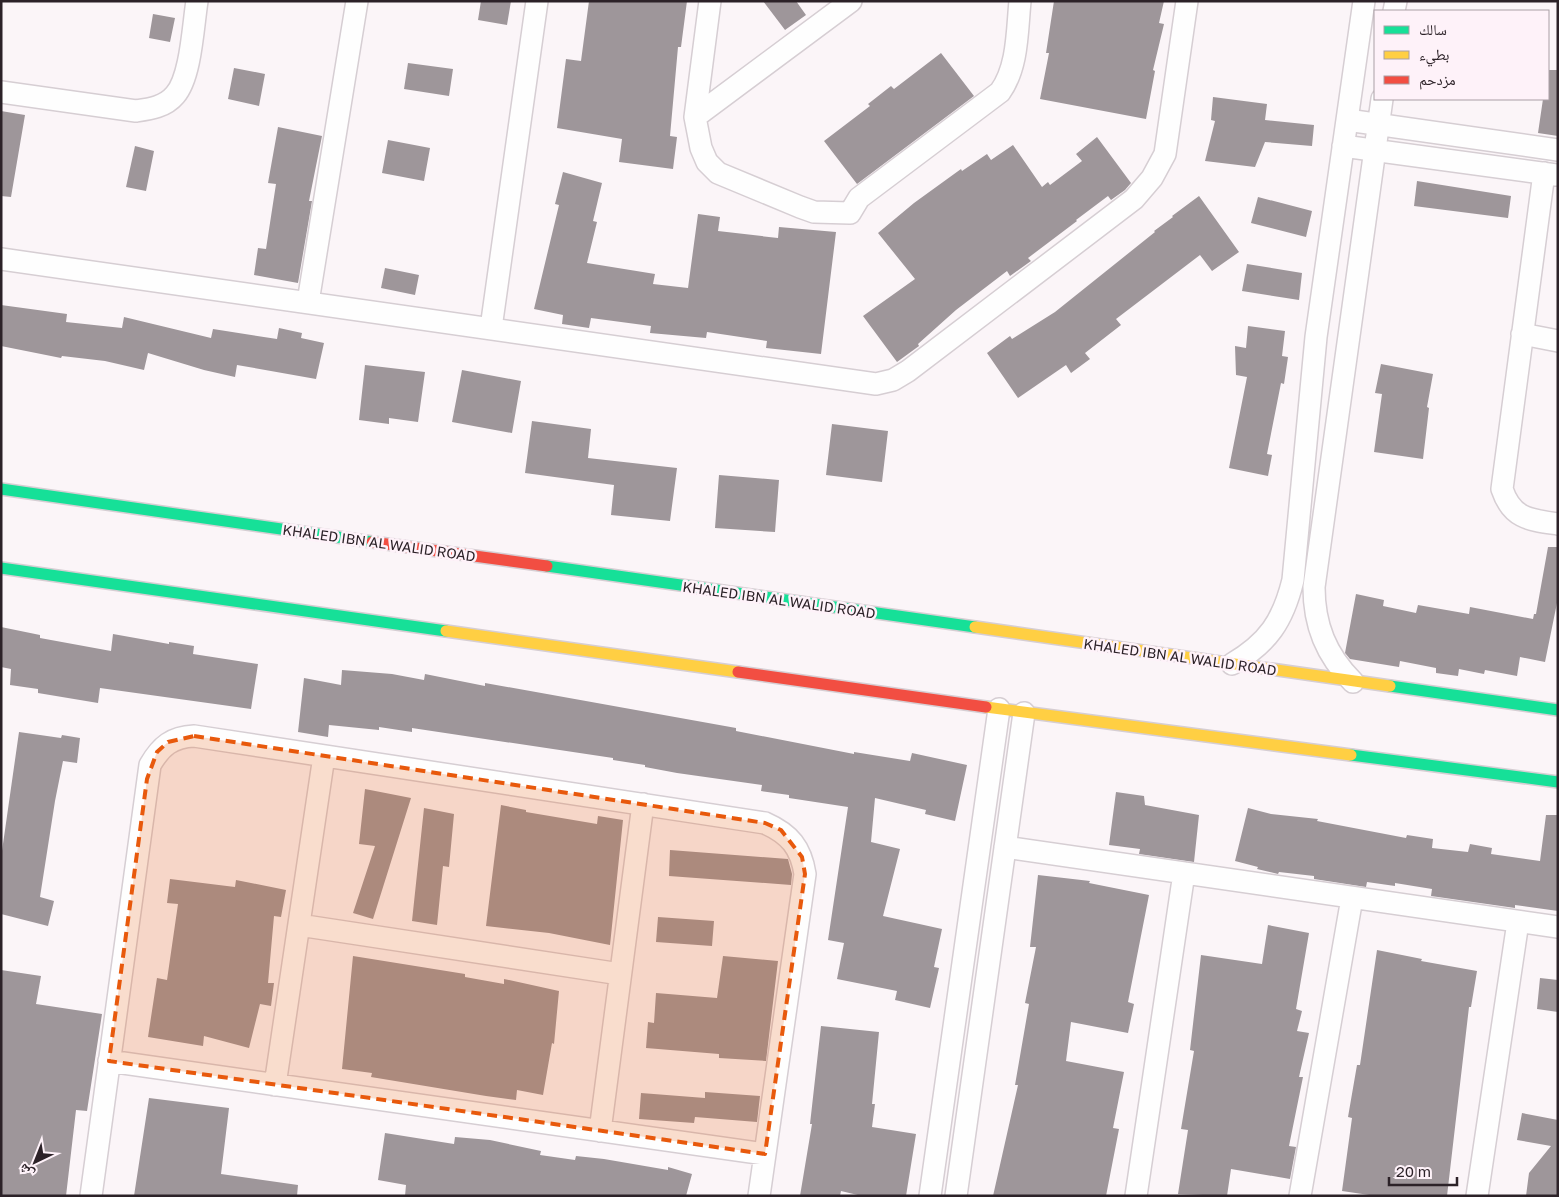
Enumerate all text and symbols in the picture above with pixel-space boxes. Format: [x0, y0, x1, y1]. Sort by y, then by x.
legend [1374, 10, 1549, 100]
text: سالك [1419, 20, 1447, 38]
text: بطيء [1419, 45, 1449, 67]
text: مزدحم [1419, 70, 1456, 90]
street label: KHALED IBN AL WALID ROAD [281, 521, 477, 564]
street label: KHALED IBN AL WALID ROAD [681, 578, 877, 621]
street label: KHALED IBN AL WALID ROAD [1082, 635, 1278, 678]
north arrow [10, 1137, 60, 1187]
scale bar [1389, 1154, 1456, 1186]
text: ش [14, 1160, 38, 1183]
text: 20 m [1396, 1162, 1431, 1180]

